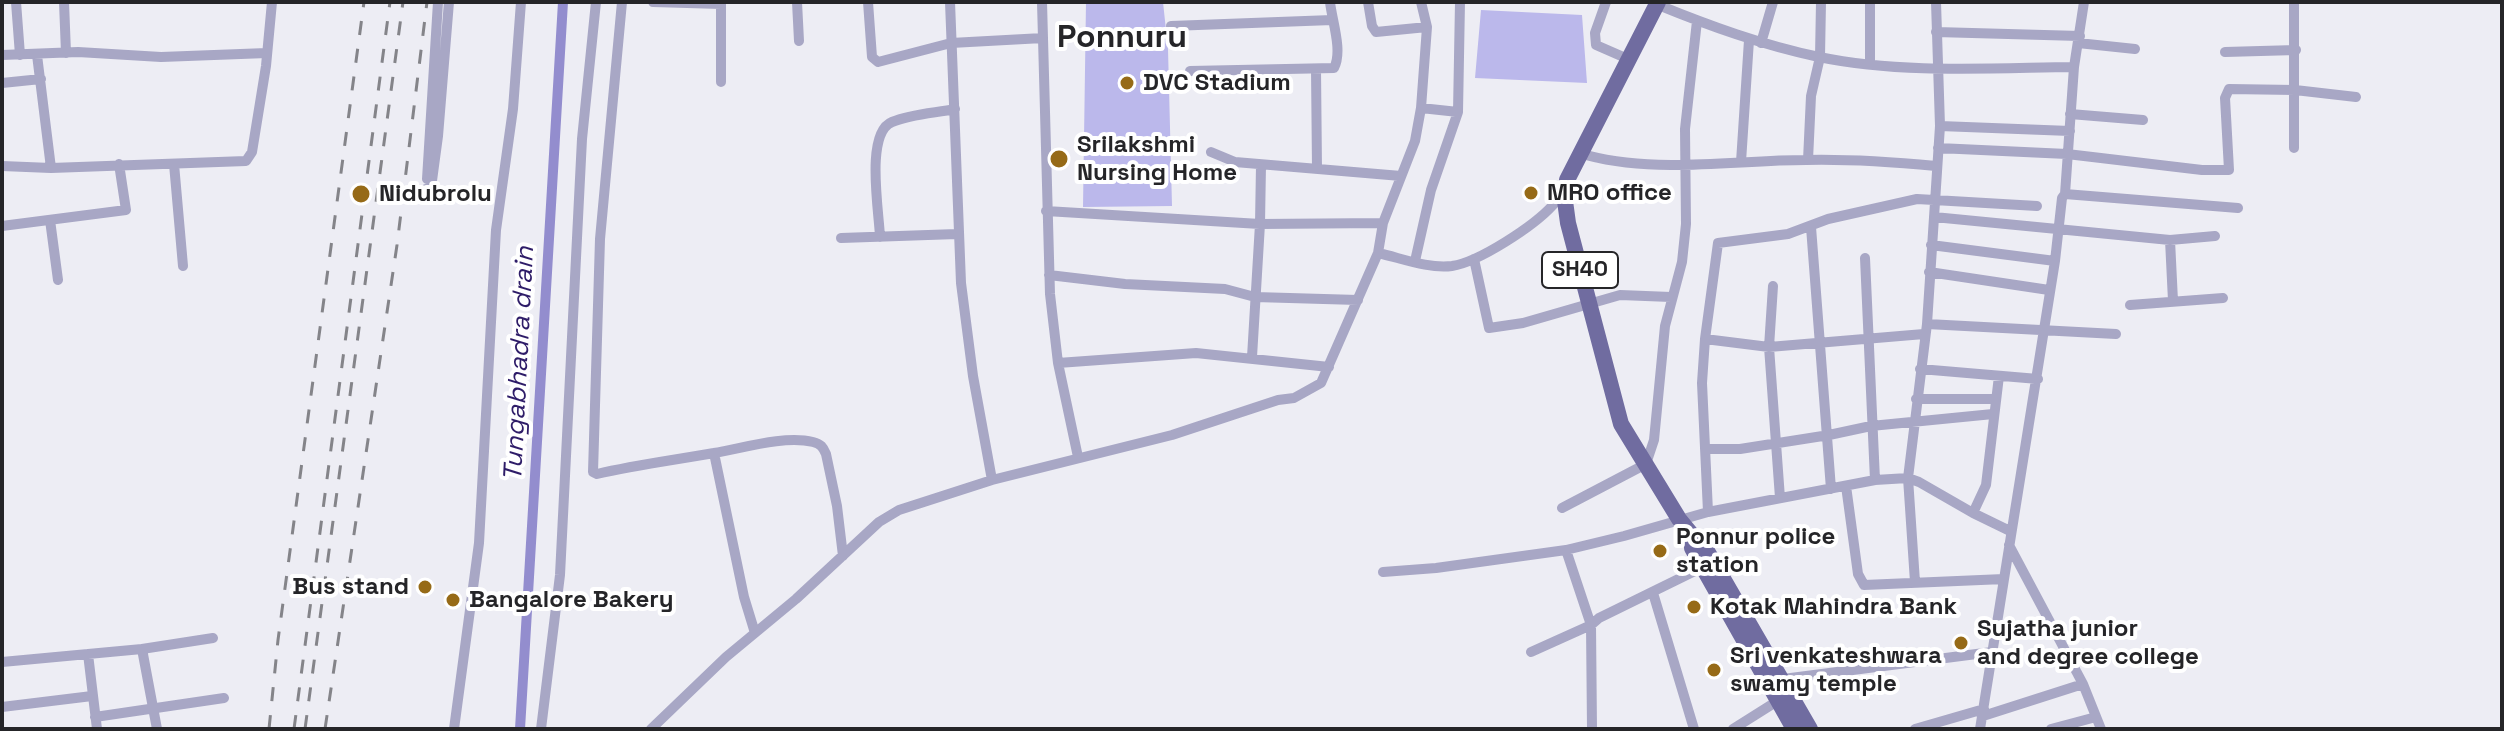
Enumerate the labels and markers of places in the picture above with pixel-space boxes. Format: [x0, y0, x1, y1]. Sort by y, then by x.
place label: DVC Stadium [1143, 69, 1291, 97]
marker: DVC Stadium [1118, 74, 1136, 92]
place label: Srilakshmi Nursing Home [1077, 131, 1237, 187]
marker: Srilakshmi Nursing Home [1048, 148, 1070, 170]
place label: MRO office [1547, 179, 1672, 207]
place label: Nidubrolu [379, 180, 492, 208]
marker: Nidubrolu [350, 183, 372, 205]
marker: MRO office [1522, 184, 1540, 202]
place label: Ponnur police station [1676, 523, 1835, 579]
marker: Ponnur police station [1651, 542, 1669, 560]
place label: Bus stand [292, 573, 409, 601]
marker: Bus stand [416, 578, 434, 596]
place label: Bangalore Bakery [469, 586, 674, 614]
marker: Bangalore Bakery [444, 591, 462, 609]
place label: Kotak Mahindra Bank [1710, 593, 1957, 621]
marker: Kotak Mahindra Bank [1685, 598, 1703, 616]
place label: Sujatha junior and degree college [1977, 615, 2199, 671]
marker: Sujatha junior and degree college [1952, 634, 1970, 652]
place label: Sri venkateshwara swamy temple [1730, 642, 1942, 698]
marker: Sri venkateshwara swamy temple [1705, 661, 1723, 679]

